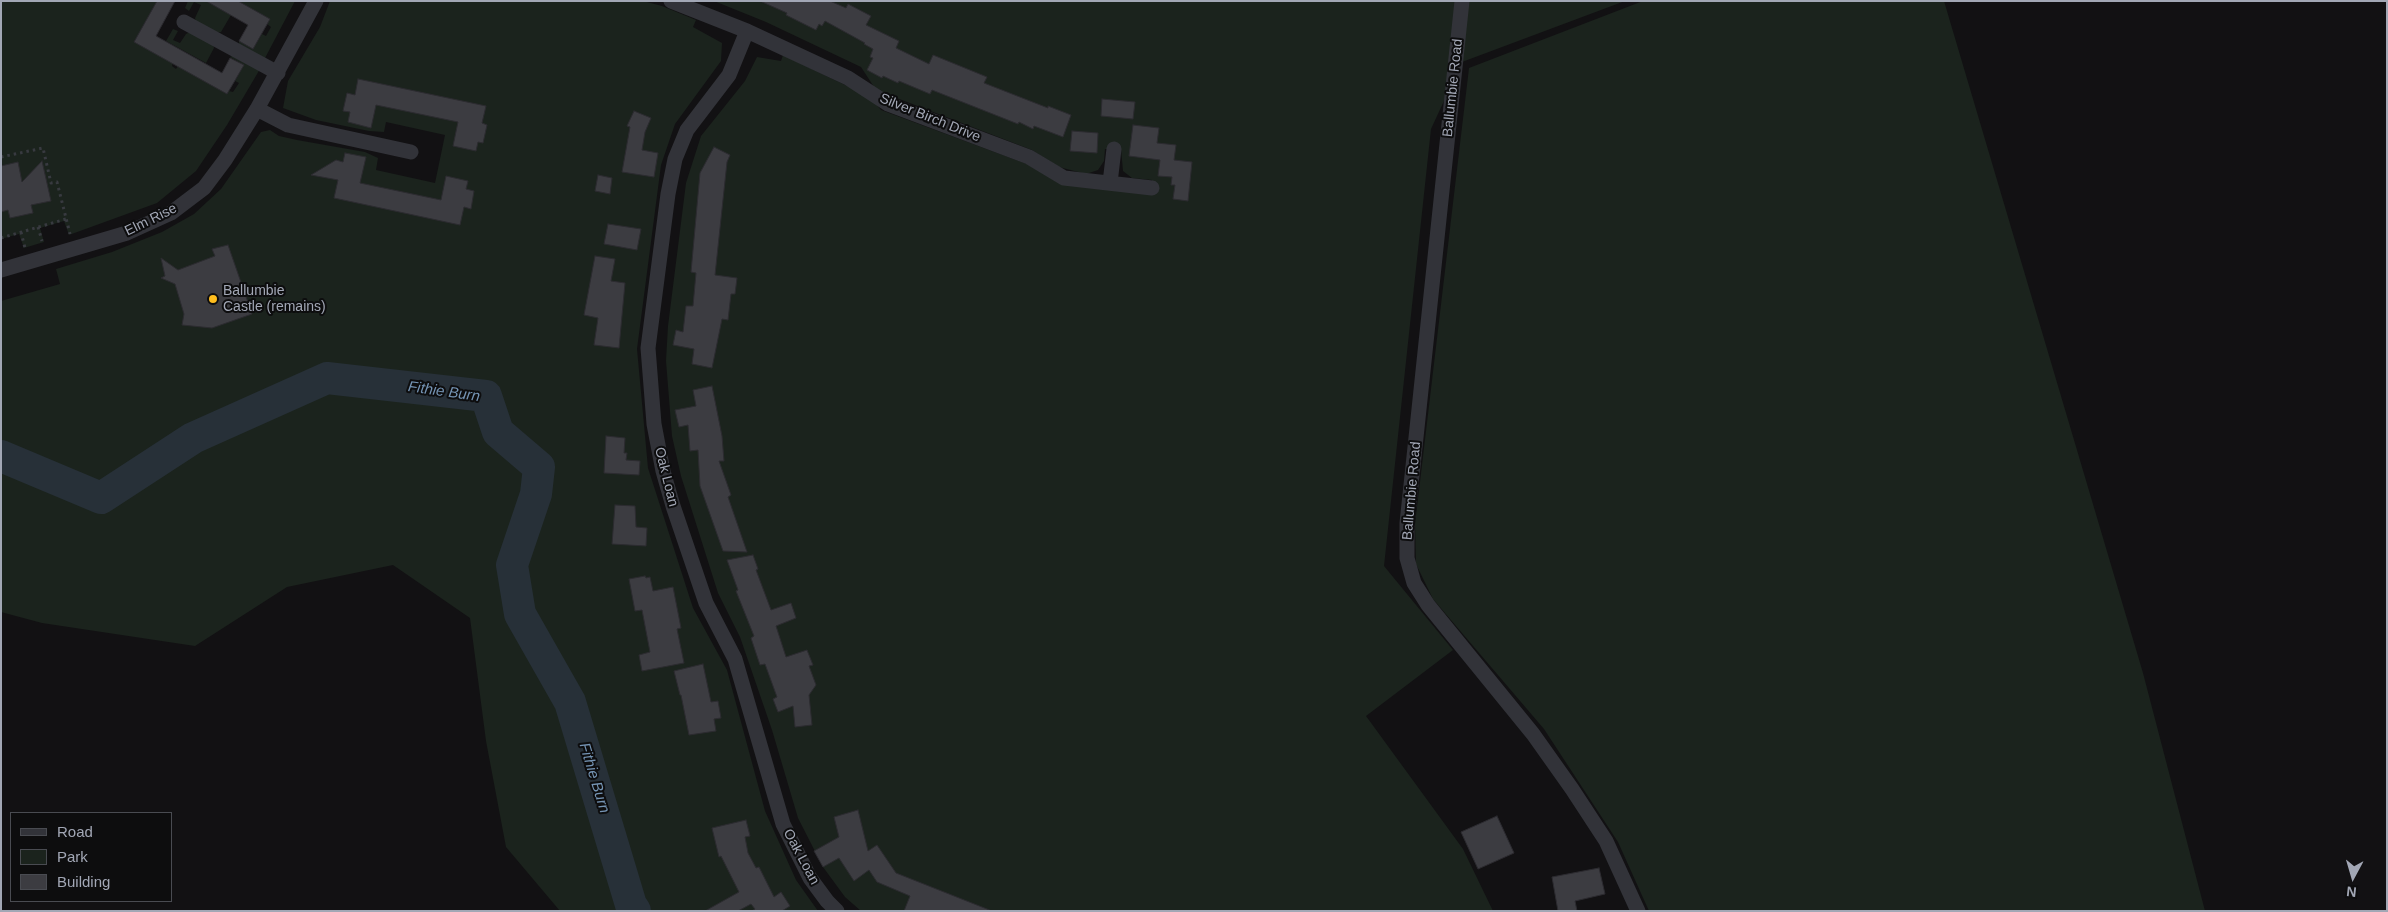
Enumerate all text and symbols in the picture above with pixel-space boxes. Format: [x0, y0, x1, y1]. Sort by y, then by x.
street label: Ballumbie Road [1439, 38, 1467, 138]
street label: Silver Birch Drive [877, 90, 983, 146]
street label: Elm Rise [122, 200, 180, 240]
place label: Ballumbie Castle (remains) [223, 283, 326, 316]
marker: Ballumbie Castle (remains) [207, 293, 219, 305]
water label: Fithie Burn [407, 378, 481, 406]
street label: Ballumbie Road [1399, 441, 1425, 541]
street label: Oak Loan [651, 446, 681, 508]
water label: Fithie Burn [575, 741, 613, 815]
legend [10, 812, 172, 902]
text: Road [57, 823, 93, 840]
street label: Oak Loan [779, 826, 823, 888]
text: Park [57, 848, 88, 865]
north arrow [2328, 852, 2378, 902]
text: Building [57, 873, 110, 890]
text: N [2346, 883, 2357, 900]

